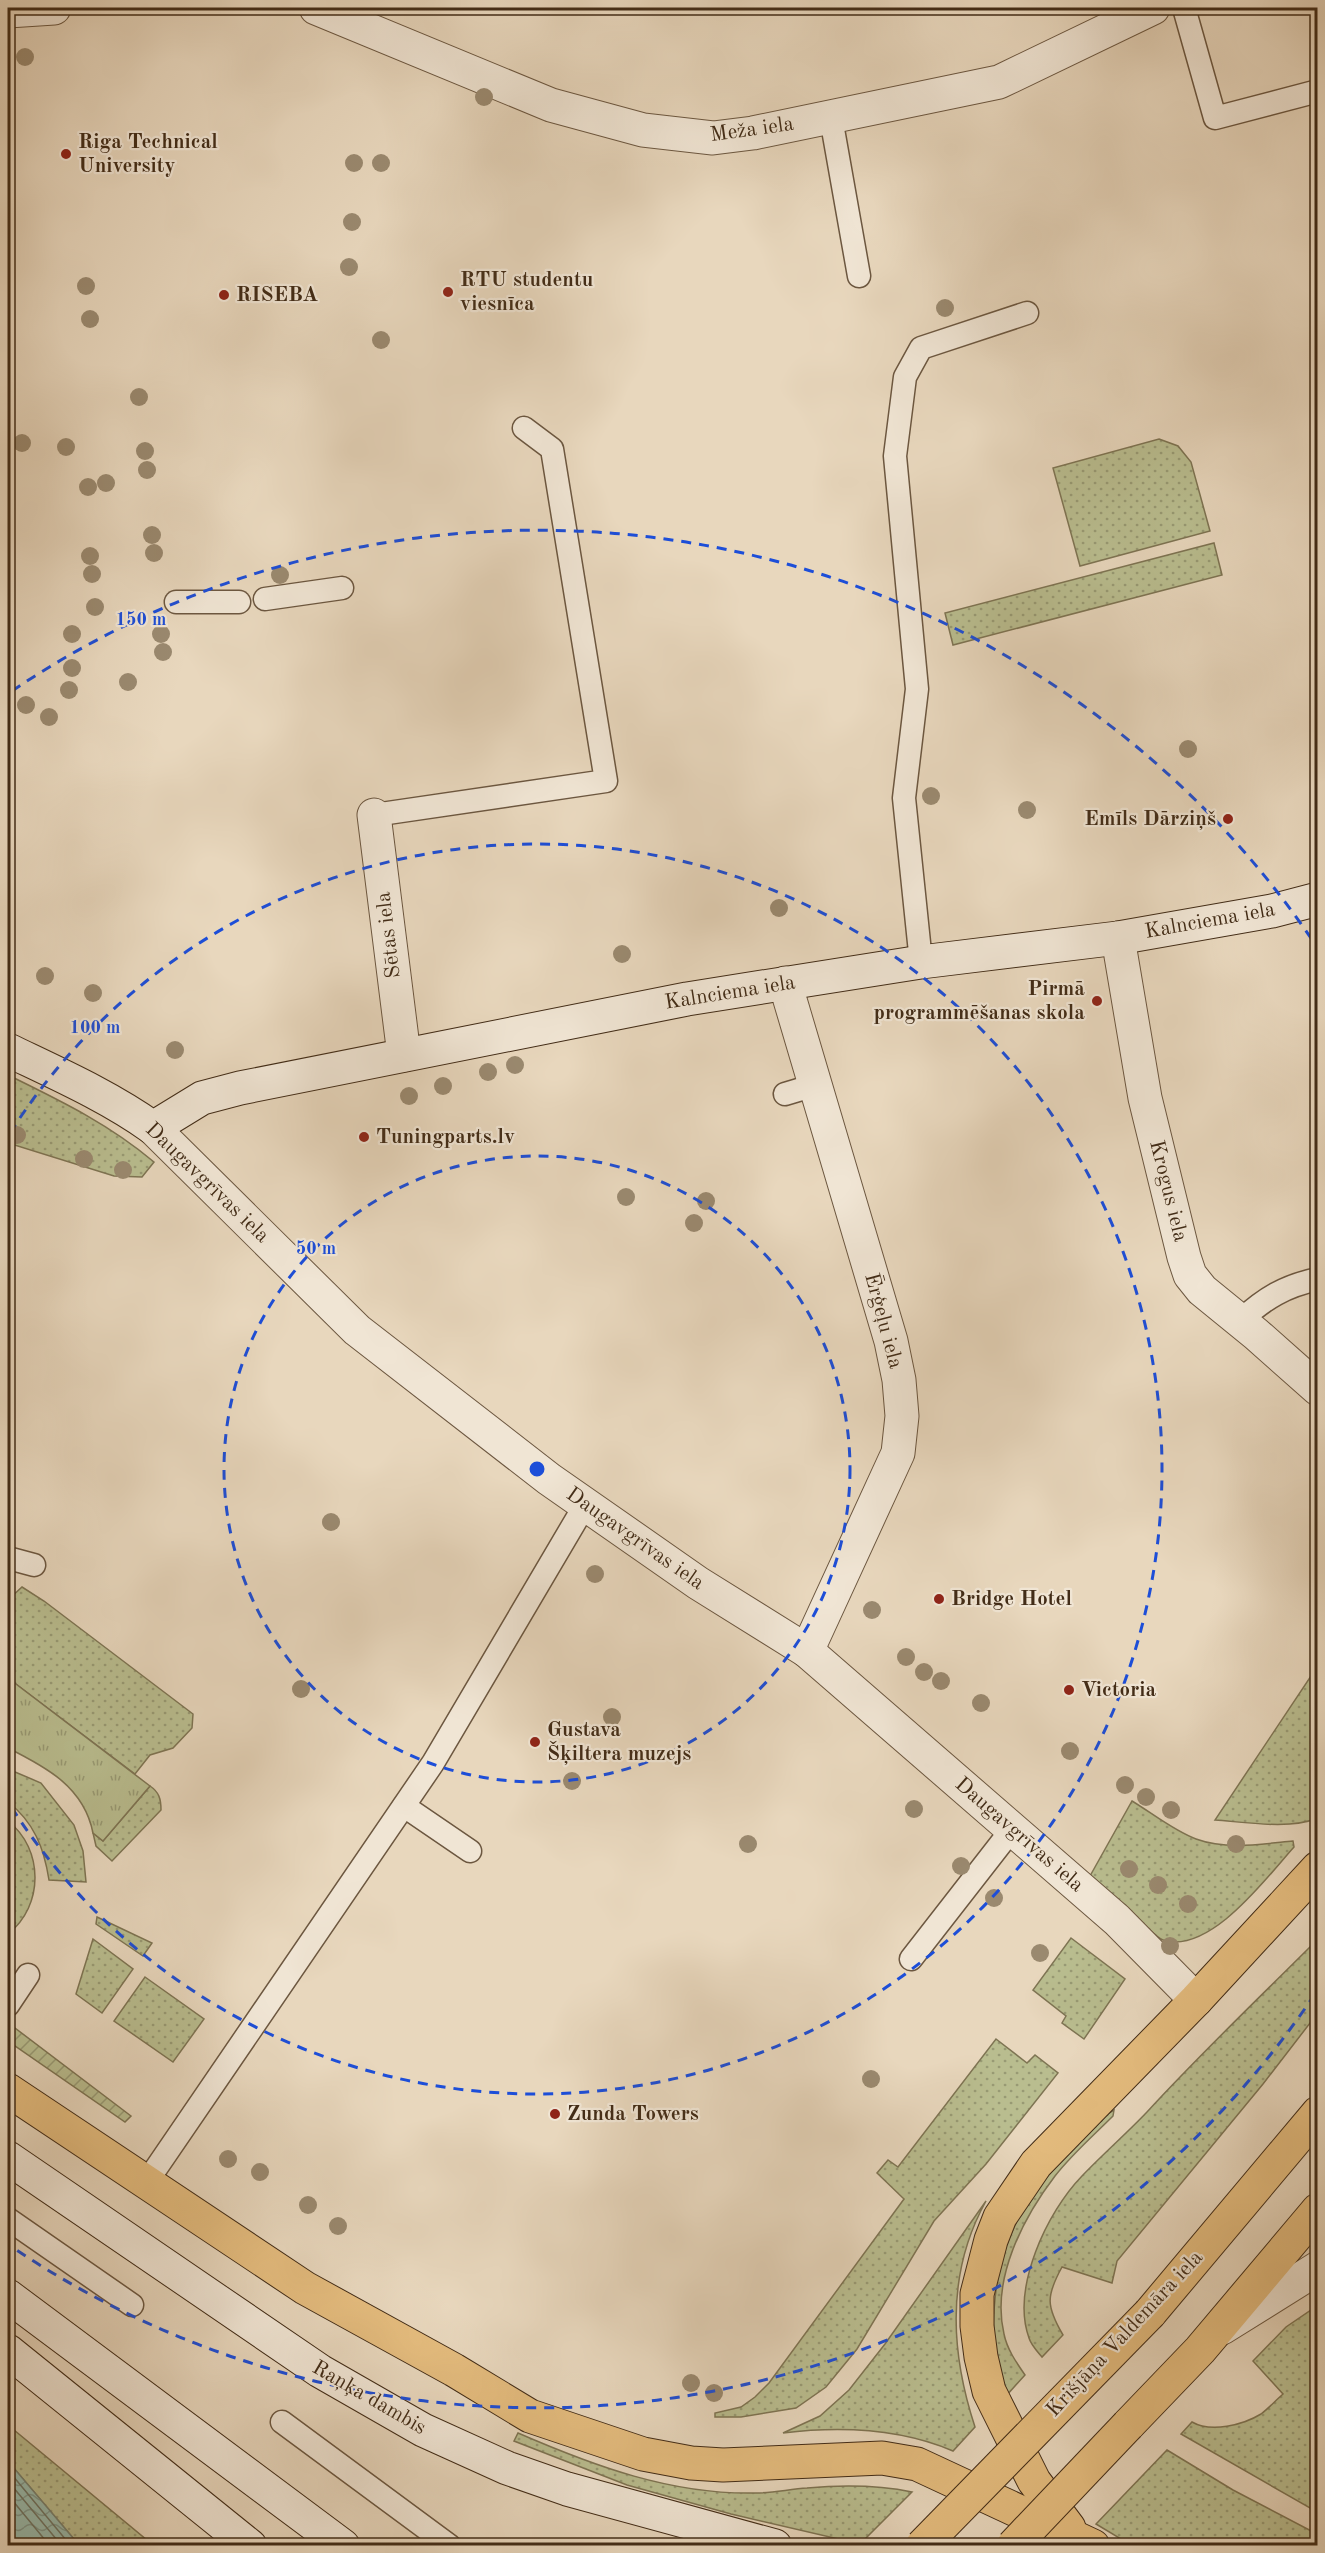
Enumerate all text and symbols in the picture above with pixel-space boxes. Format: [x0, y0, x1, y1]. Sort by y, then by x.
street label: Meža iela [709, 114, 795, 146]
place label: Riga Technical University [78, 132, 218, 177]
marker: Riga Technical University [59, 147, 73, 161]
place label: RTU studentu viesnīca [460, 270, 593, 315]
place label: RISEBA [236, 285, 318, 306]
marker: RTU studentu viesnīca [441, 285, 455, 299]
marker: RISEBA [217, 288, 231, 302]
text: 150 m [116, 611, 166, 629]
place label: Emīls Dārziņš [1084, 809, 1216, 831]
marker: Emīls Dārziņš [1221, 812, 1235, 826]
street label: Sētas iela [373, 891, 405, 979]
street label: Kalnciema iela [1143, 899, 1277, 943]
street label: Kalnciema iela [663, 972, 797, 1014]
place label: Pirmā programmēšanas skola [873, 979, 1085, 1024]
marker: Pirmā programmēšanas skola [1090, 994, 1104, 1008]
text: 100 m [70, 1019, 120, 1037]
street label: Daugavgrīvas iela [141, 1119, 273, 1247]
place label: Tuningparts.lv [376, 1127, 515, 1148]
marker: Tuningparts.lv [357, 1130, 371, 1144]
street label: Krogus iela [1145, 1138, 1191, 1244]
text: 50 m [296, 1240, 336, 1258]
street label: Ērģeļu iela [859, 1270, 908, 1371]
centre of rings [527, 1459, 547, 1479]
street label: Daugavgrīvas iela [562, 1484, 708, 1594]
place label: Bridge Hotel [951, 1589, 1072, 1610]
marker: Bridge Hotel [932, 1592, 946, 1606]
place label: Victoria [1081, 1680, 1156, 1701]
marker: Victoria [1062, 1683, 1076, 1697]
place label: Gustava Šķiltera muzejs [547, 1720, 691, 1766]
marker: Gustava Šķiltera muzejs [528, 1735, 542, 1749]
street label: Daugavgrīvas iela [951, 1774, 1087, 1896]
place label: Zunda Towers [567, 2104, 699, 2125]
marker: Zunda Towers [548, 2107, 562, 2121]
street label: Krišjāņa Valdemāra iela [1043, 2247, 1208, 2422]
street label: Raņķa dambis [308, 2357, 429, 2440]

